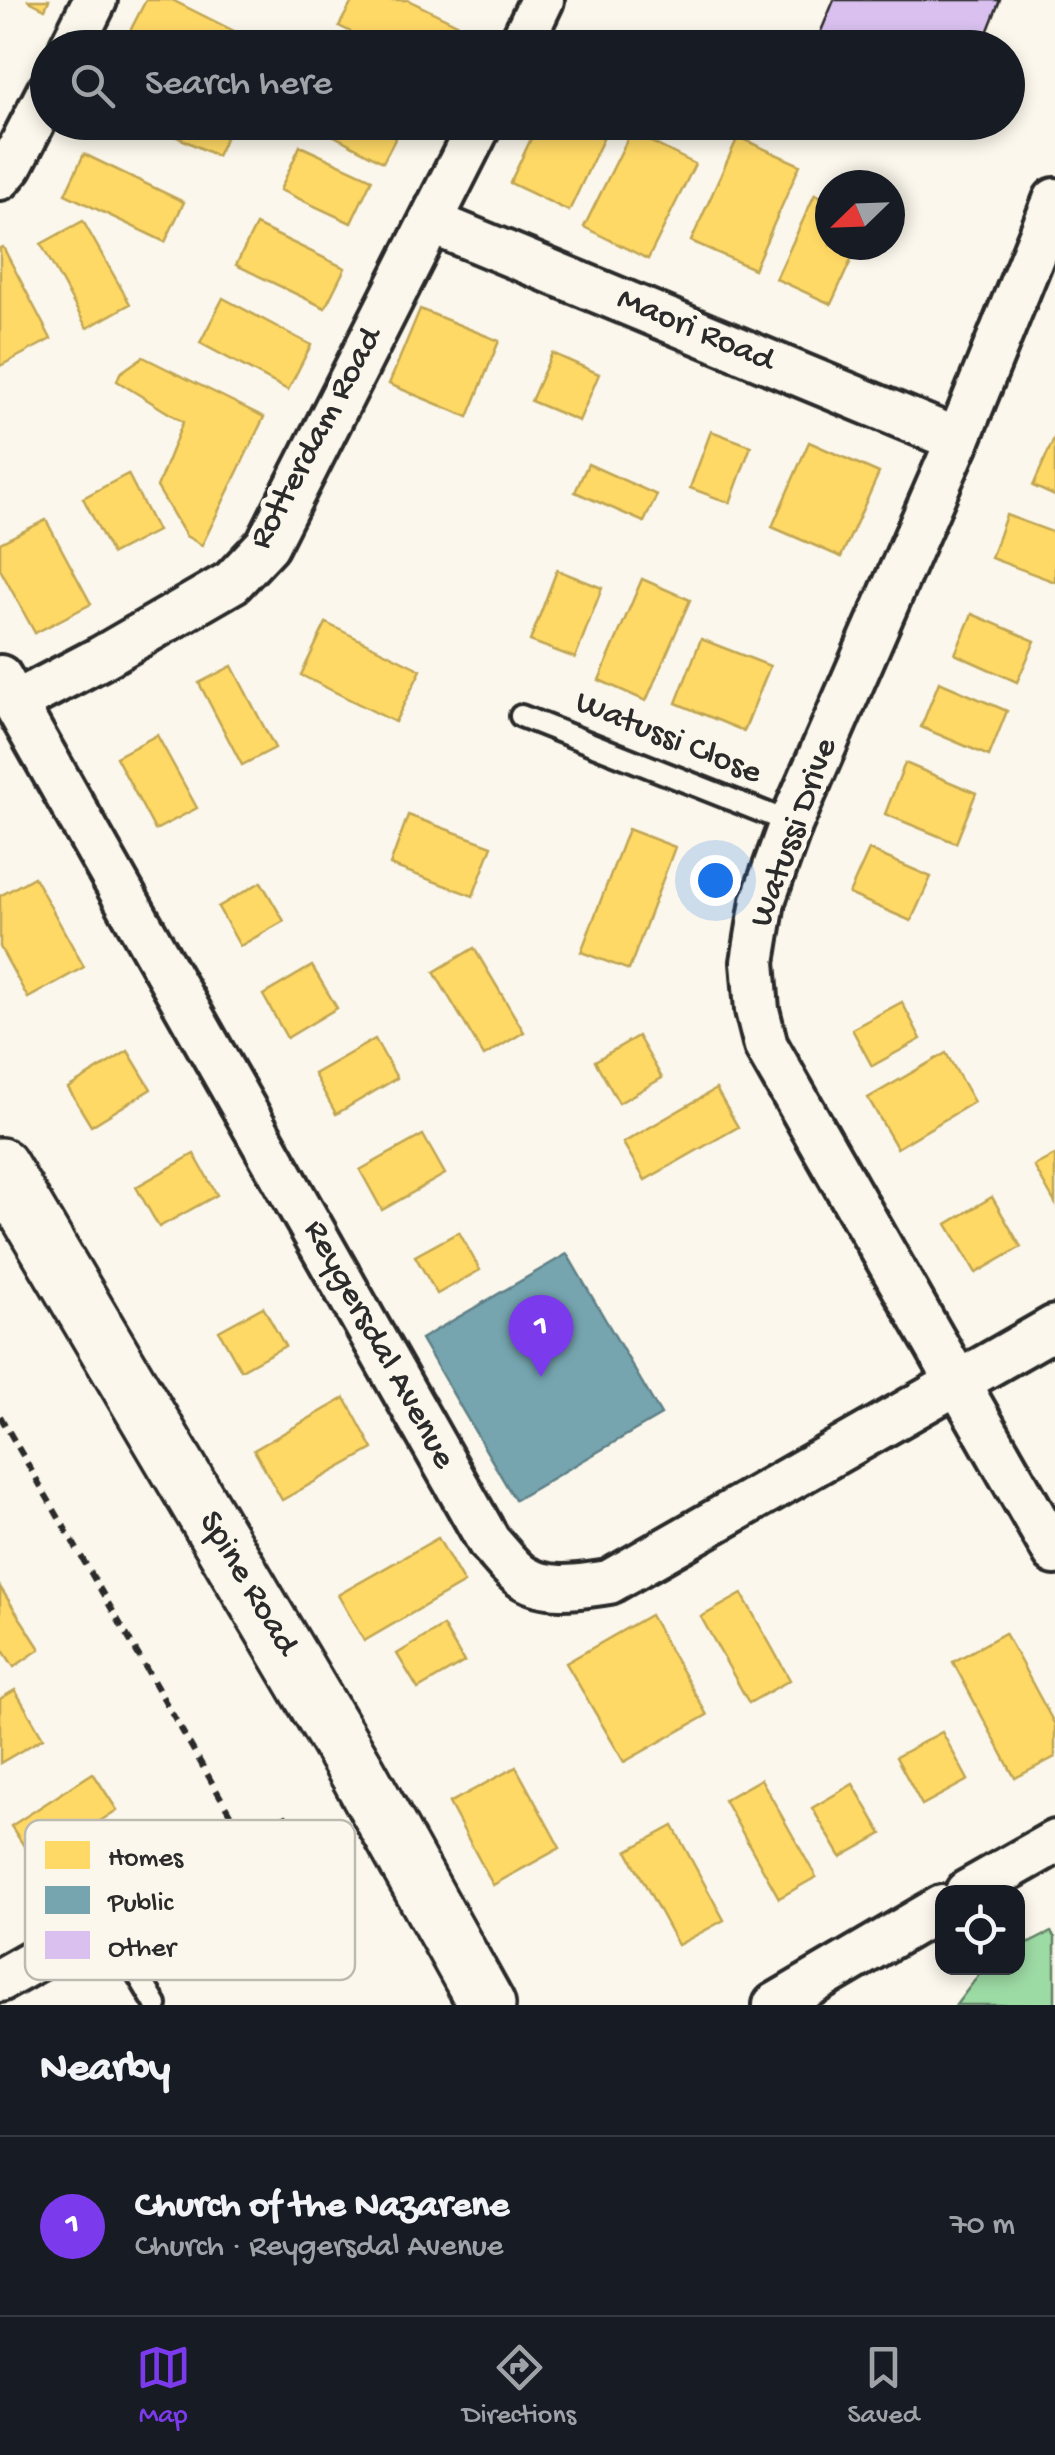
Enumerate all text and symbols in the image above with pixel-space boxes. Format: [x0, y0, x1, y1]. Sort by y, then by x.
search box [30, 30, 1025, 140]
icon: search [65, 58, 120, 113]
text: Search here [145, 63, 332, 107]
north arrow [815, 170, 905, 260]
street label: Maori Road [610, 280, 782, 383]
street label: Rotterdam Road [241, 319, 394, 557]
street label: Watussi Close [569, 683, 768, 795]
street label: Watussi Drive [742, 732, 848, 933]
your location [690, 855, 741, 906]
street label: Reygersdal Avenue [293, 1213, 464, 1477]
pin: 1 [508, 1294, 574, 1377]
street label: Spine Road [188, 1505, 307, 1665]
legend [25, 1820, 355, 1980]
text: Homes [108, 1843, 184, 1876]
map controls [935, 1885, 1025, 1975]
button: locate [935, 1885, 1025, 1975]
text: Public [107, 1888, 175, 1921]
text: Other [108, 1933, 178, 1966]
text: Nearby [40, 2046, 170, 2095]
text: Church of the Nazarene [135, 2185, 509, 2229]
text: 1 [66, 2207, 79, 2245]
text: 70 m [950, 2207, 1015, 2245]
text: Church · Reygersdal Avenue [135, 2229, 503, 2267]
tab: Map [136, 2340, 191, 2433]
tab: Directions [462, 2340, 576, 2433]
tab: Saved [847, 2340, 919, 2433]

